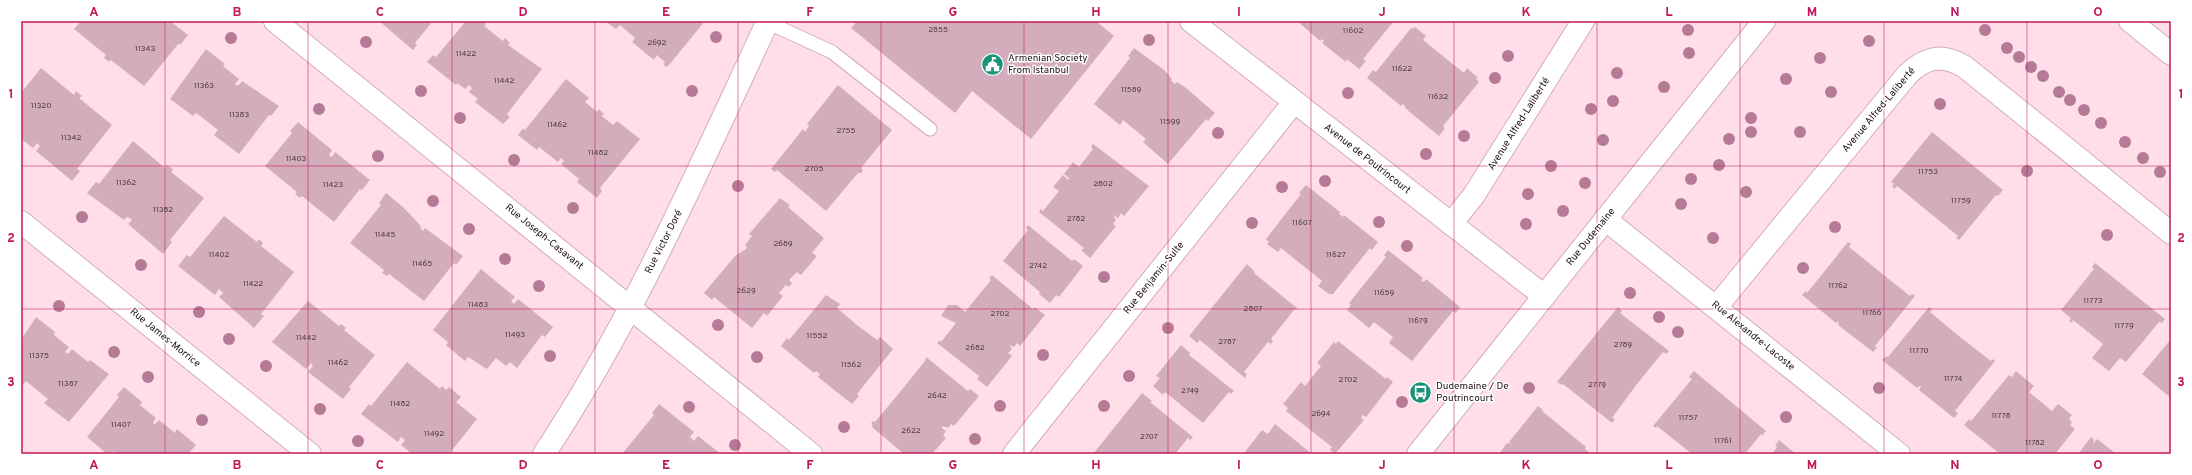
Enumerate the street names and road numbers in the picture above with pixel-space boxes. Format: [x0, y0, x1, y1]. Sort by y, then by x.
street label: Avenue Alfred-Laliberté [1840, 65, 1918, 155]
street label: Avenue Alfred-Laliberté [1485, 75, 1553, 173]
street label: Avenue de Poutrincourt [1321, 121, 1413, 197]
street label: Rue Joseph-Casavant [502, 201, 586, 273]
street label: Rue Dudemaine [1564, 205, 1618, 269]
street label: Rue Victor Doré [642, 208, 686, 276]
street label: Rue Benjamin-Sulte [1121, 239, 1187, 317]
street label: Rue Alexandre-Lacoste [1709, 298, 1797, 374]
street label: Rue James-Morrice [127, 305, 203, 371]

